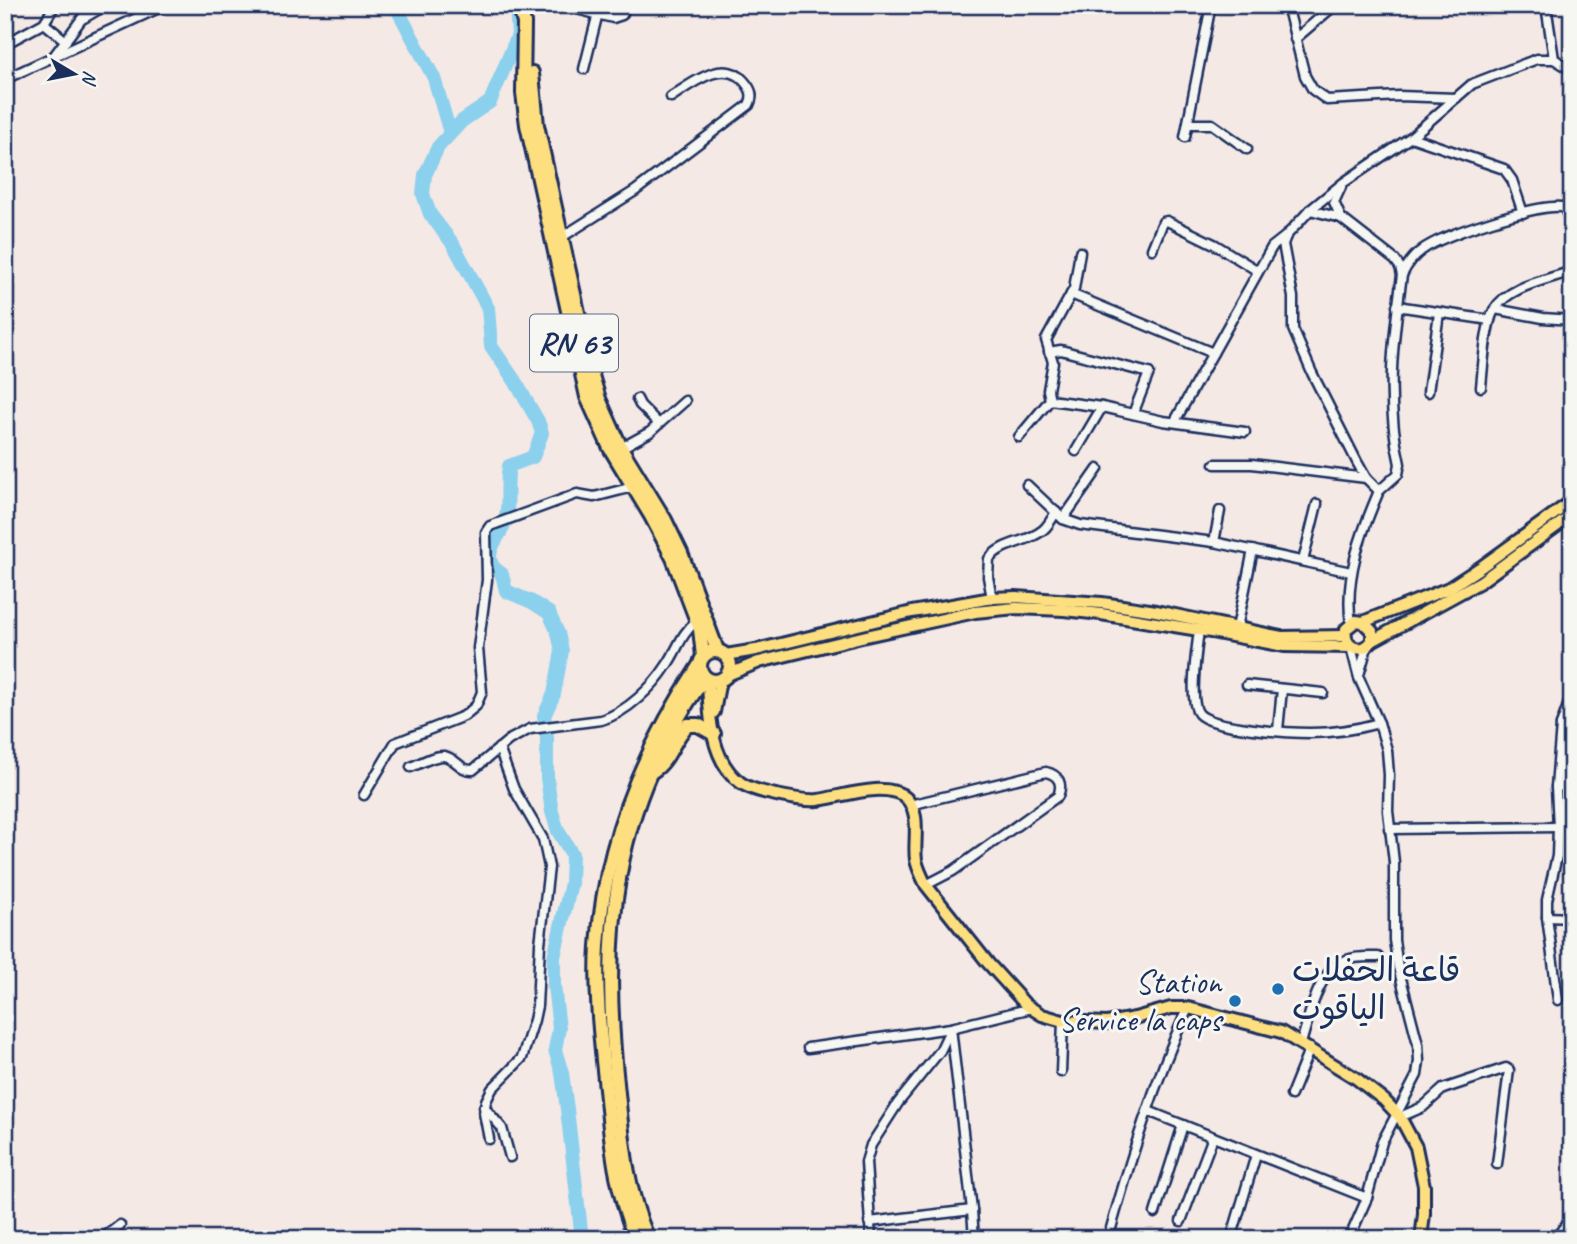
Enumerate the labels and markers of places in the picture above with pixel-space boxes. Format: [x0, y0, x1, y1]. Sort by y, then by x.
place label: قاعة الحفلات الياقوت [1292, 949, 1460, 1029]
place label: Station Service la caps [1058, 961, 1224, 1041]
marker: قاعة الحفلات الياقوت [1270, 981, 1286, 997]
marker: Station Service la caps [1227, 993, 1243, 1009]

